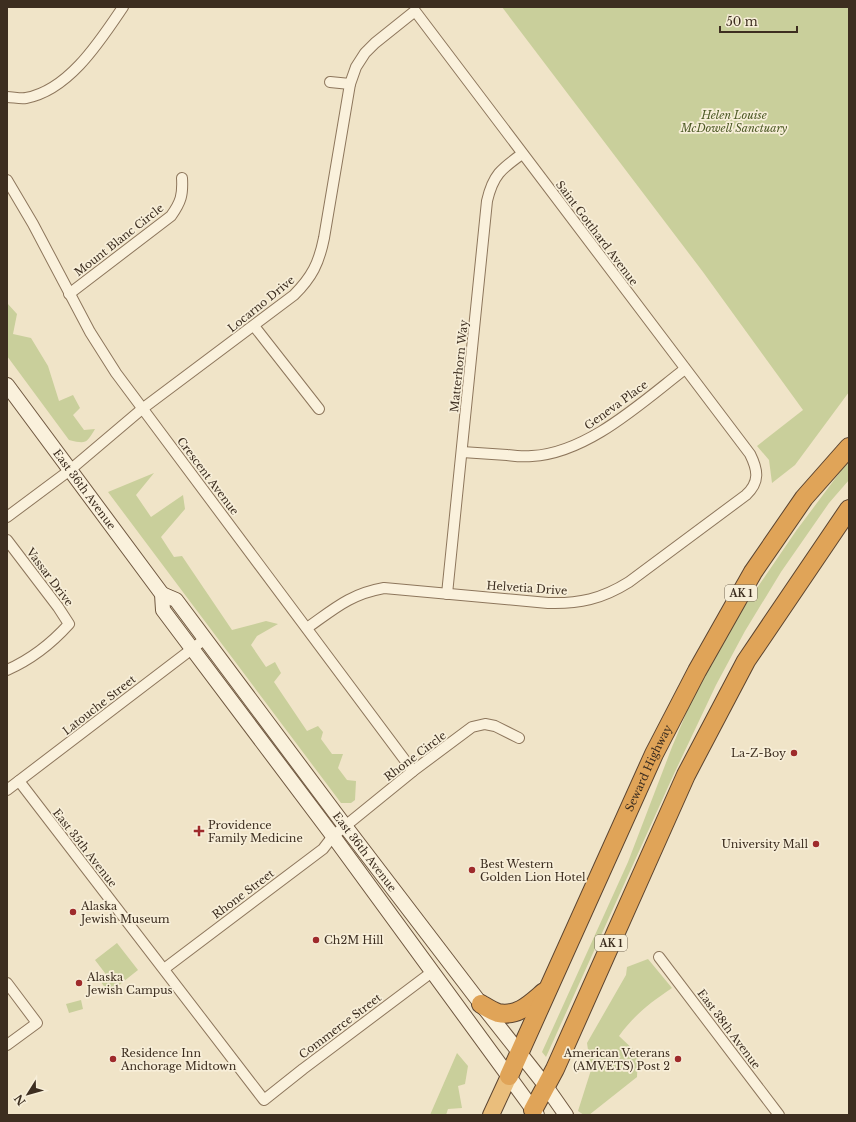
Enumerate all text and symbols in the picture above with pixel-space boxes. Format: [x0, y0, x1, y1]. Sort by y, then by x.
scale bar [720, 8, 797, 34]
text: 50 m [726, 14, 758, 29]
park label: Helen Louise McDowell Sanctuary [680, 108, 788, 135]
street label: Saint Gotthard Avenue [553, 178, 641, 288]
street label: Mount Blanc Circle [72, 201, 166, 279]
street label: Locarno Drive [225, 273, 297, 335]
street label: Matterhorn Way [447, 319, 471, 413]
street label: Geneva Place [582, 377, 650, 433]
street label: Crescent Avenue [174, 434, 242, 518]
street label: East 36th Avenue [50, 446, 119, 532]
street label: Vassar Drive [23, 544, 76, 609]
street label: Helvetia Drive [486, 578, 568, 598]
road number: AK 1 [725, 585, 757, 601]
street label: Latouche Street [60, 672, 139, 738]
street label: Seward Highway [622, 722, 675, 814]
street label: Rhone Circle [381, 728, 449, 784]
place label: La-Z-Boy [731, 746, 786, 760]
marker: La-Z-Boy [789, 748, 799, 758]
street label: East 35th Avenue [50, 806, 120, 890]
street label: East 36th Avenue [330, 809, 400, 895]
place label: Providence Family Medicine [208, 818, 303, 845]
marker: Providence Family Medicine [193, 825, 205, 837]
place label: University Mall [722, 837, 808, 851]
marker: University Mall [811, 839, 821, 849]
place label: Best Western Golden Lion Hotel [480, 857, 586, 884]
marker: Best Western Golden Lion Hotel [467, 865, 477, 875]
street label: Rhone Street [209, 866, 277, 922]
place label: Alaska Jewish Museum [79, 899, 170, 926]
marker: Alaska Jewish Museum [68, 907, 78, 917]
place label: Ch2M Hill [324, 933, 384, 947]
marker: Ch2M Hill [311, 935, 321, 945]
road number: AK 1 [595, 935, 627, 951]
place label: Alaska Jewish Campus [85, 970, 173, 997]
marker: Alaska Jewish Campus [74, 978, 84, 988]
street label: East 38th Avenue [694, 986, 764, 1072]
street label: Commerce Street [296, 990, 385, 1062]
place label: Residence Inn Anchorage Midtown [120, 1046, 237, 1073]
place label: American Veterans (AMVETS) Post 2 [563, 1046, 670, 1073]
marker: Residence Inn Anchorage Midtown [108, 1054, 118, 1064]
marker: American Veterans (AMVETS) Post 2 [673, 1054, 683, 1064]
north arrow [8, 1074, 48, 1114]
text: N [11, 1091, 29, 1108]

